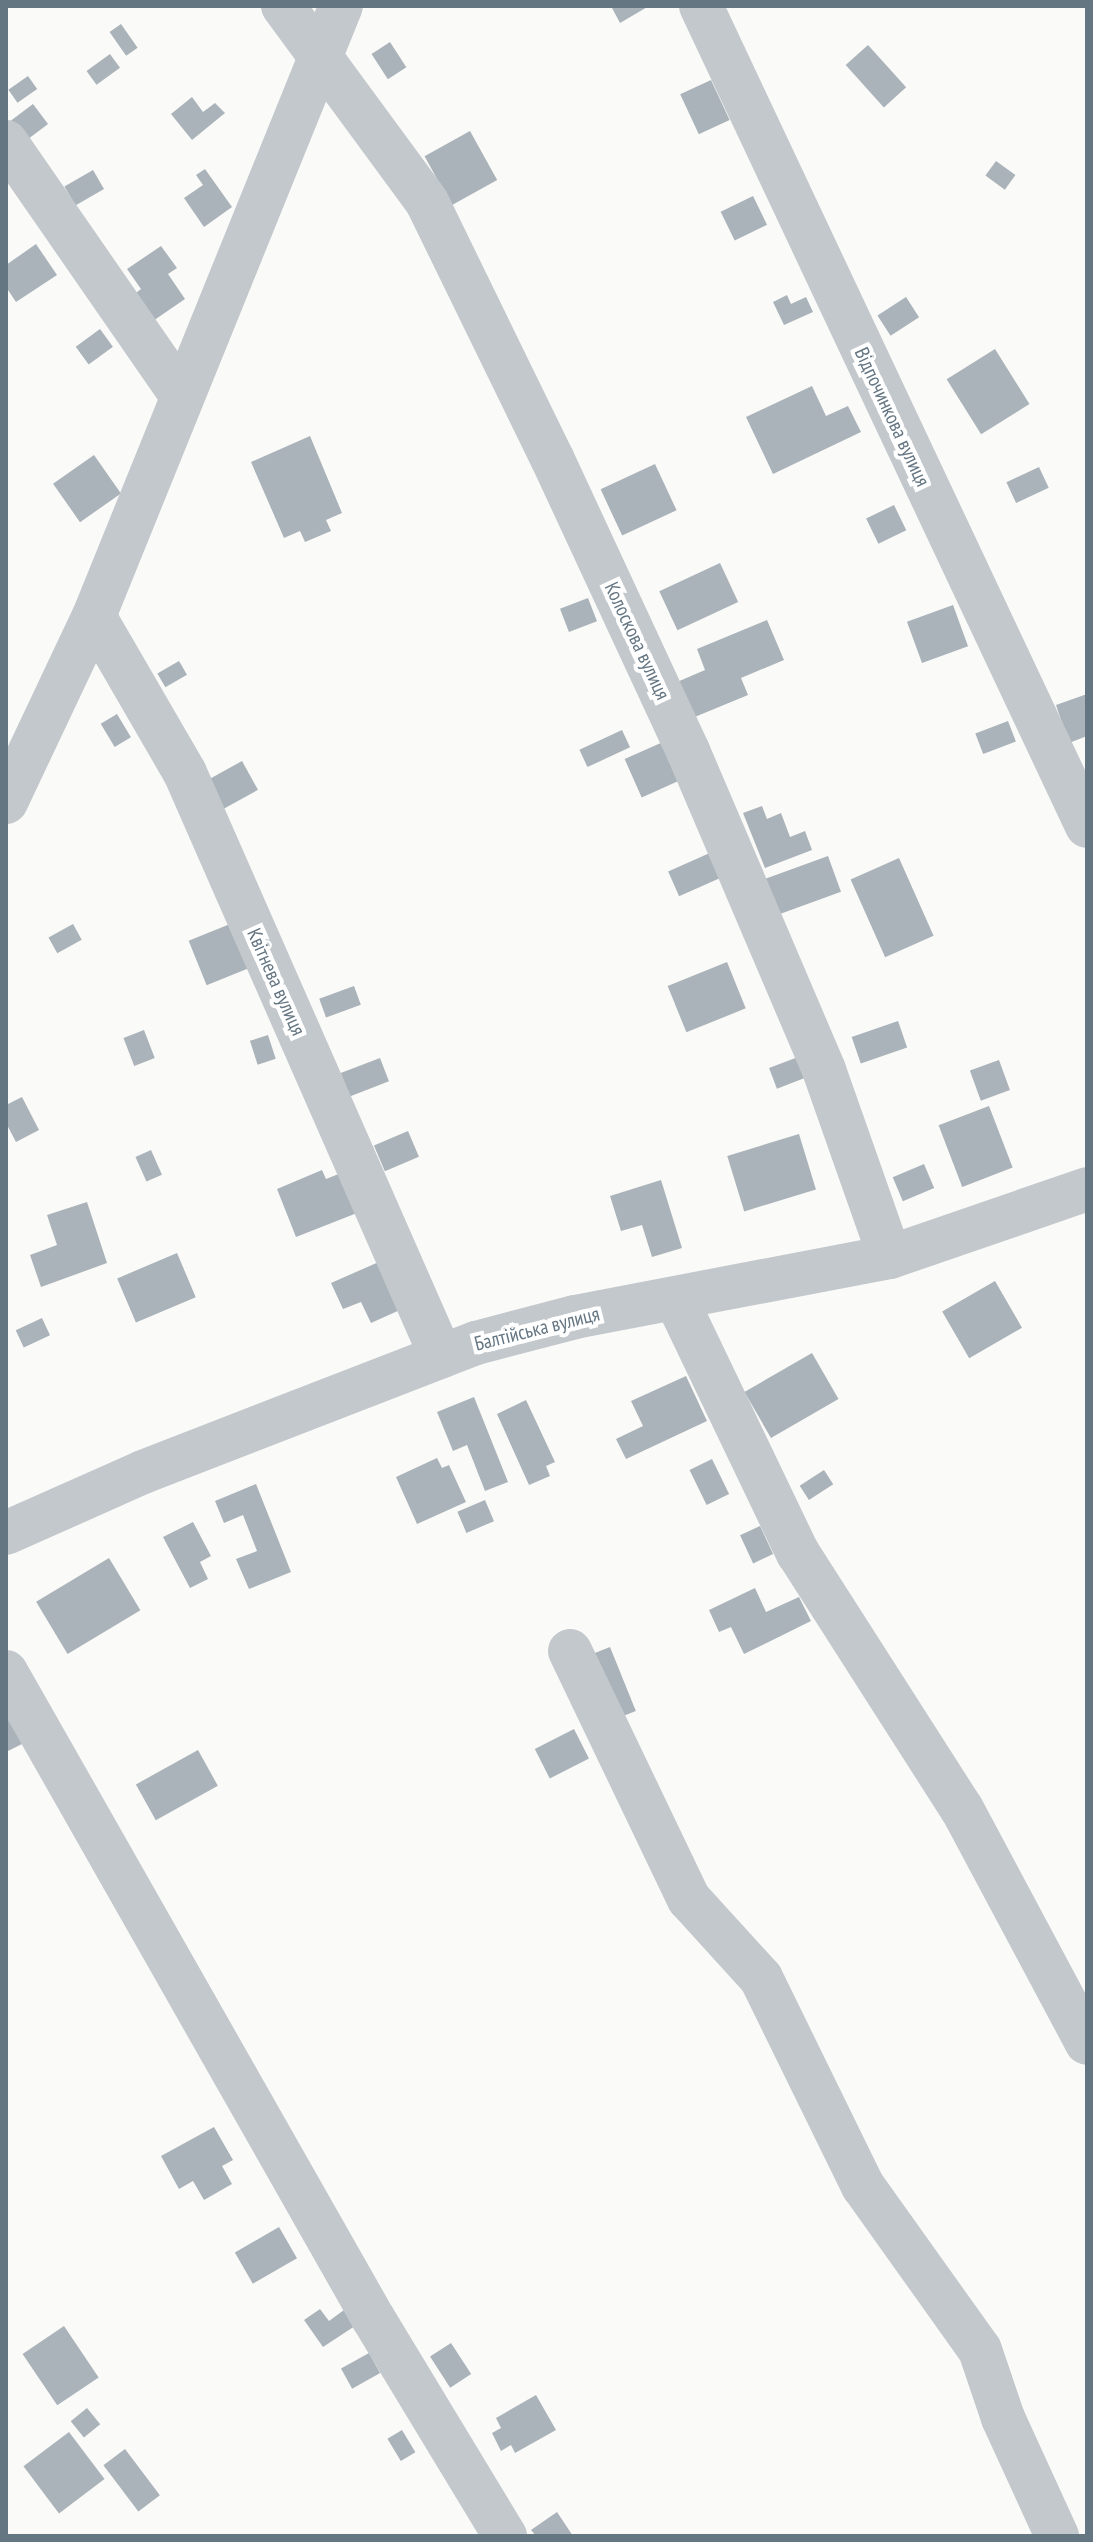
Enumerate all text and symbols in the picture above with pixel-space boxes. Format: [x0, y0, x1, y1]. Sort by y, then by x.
street label: Відпочинкова вулиця [849, 344, 935, 490]
street label: Колоскова вулиця [599, 578, 675, 704]
street label: Квітнева вулиця [242, 925, 310, 1039]
street label: Балтійська вулиця [472, 1302, 602, 1356]

